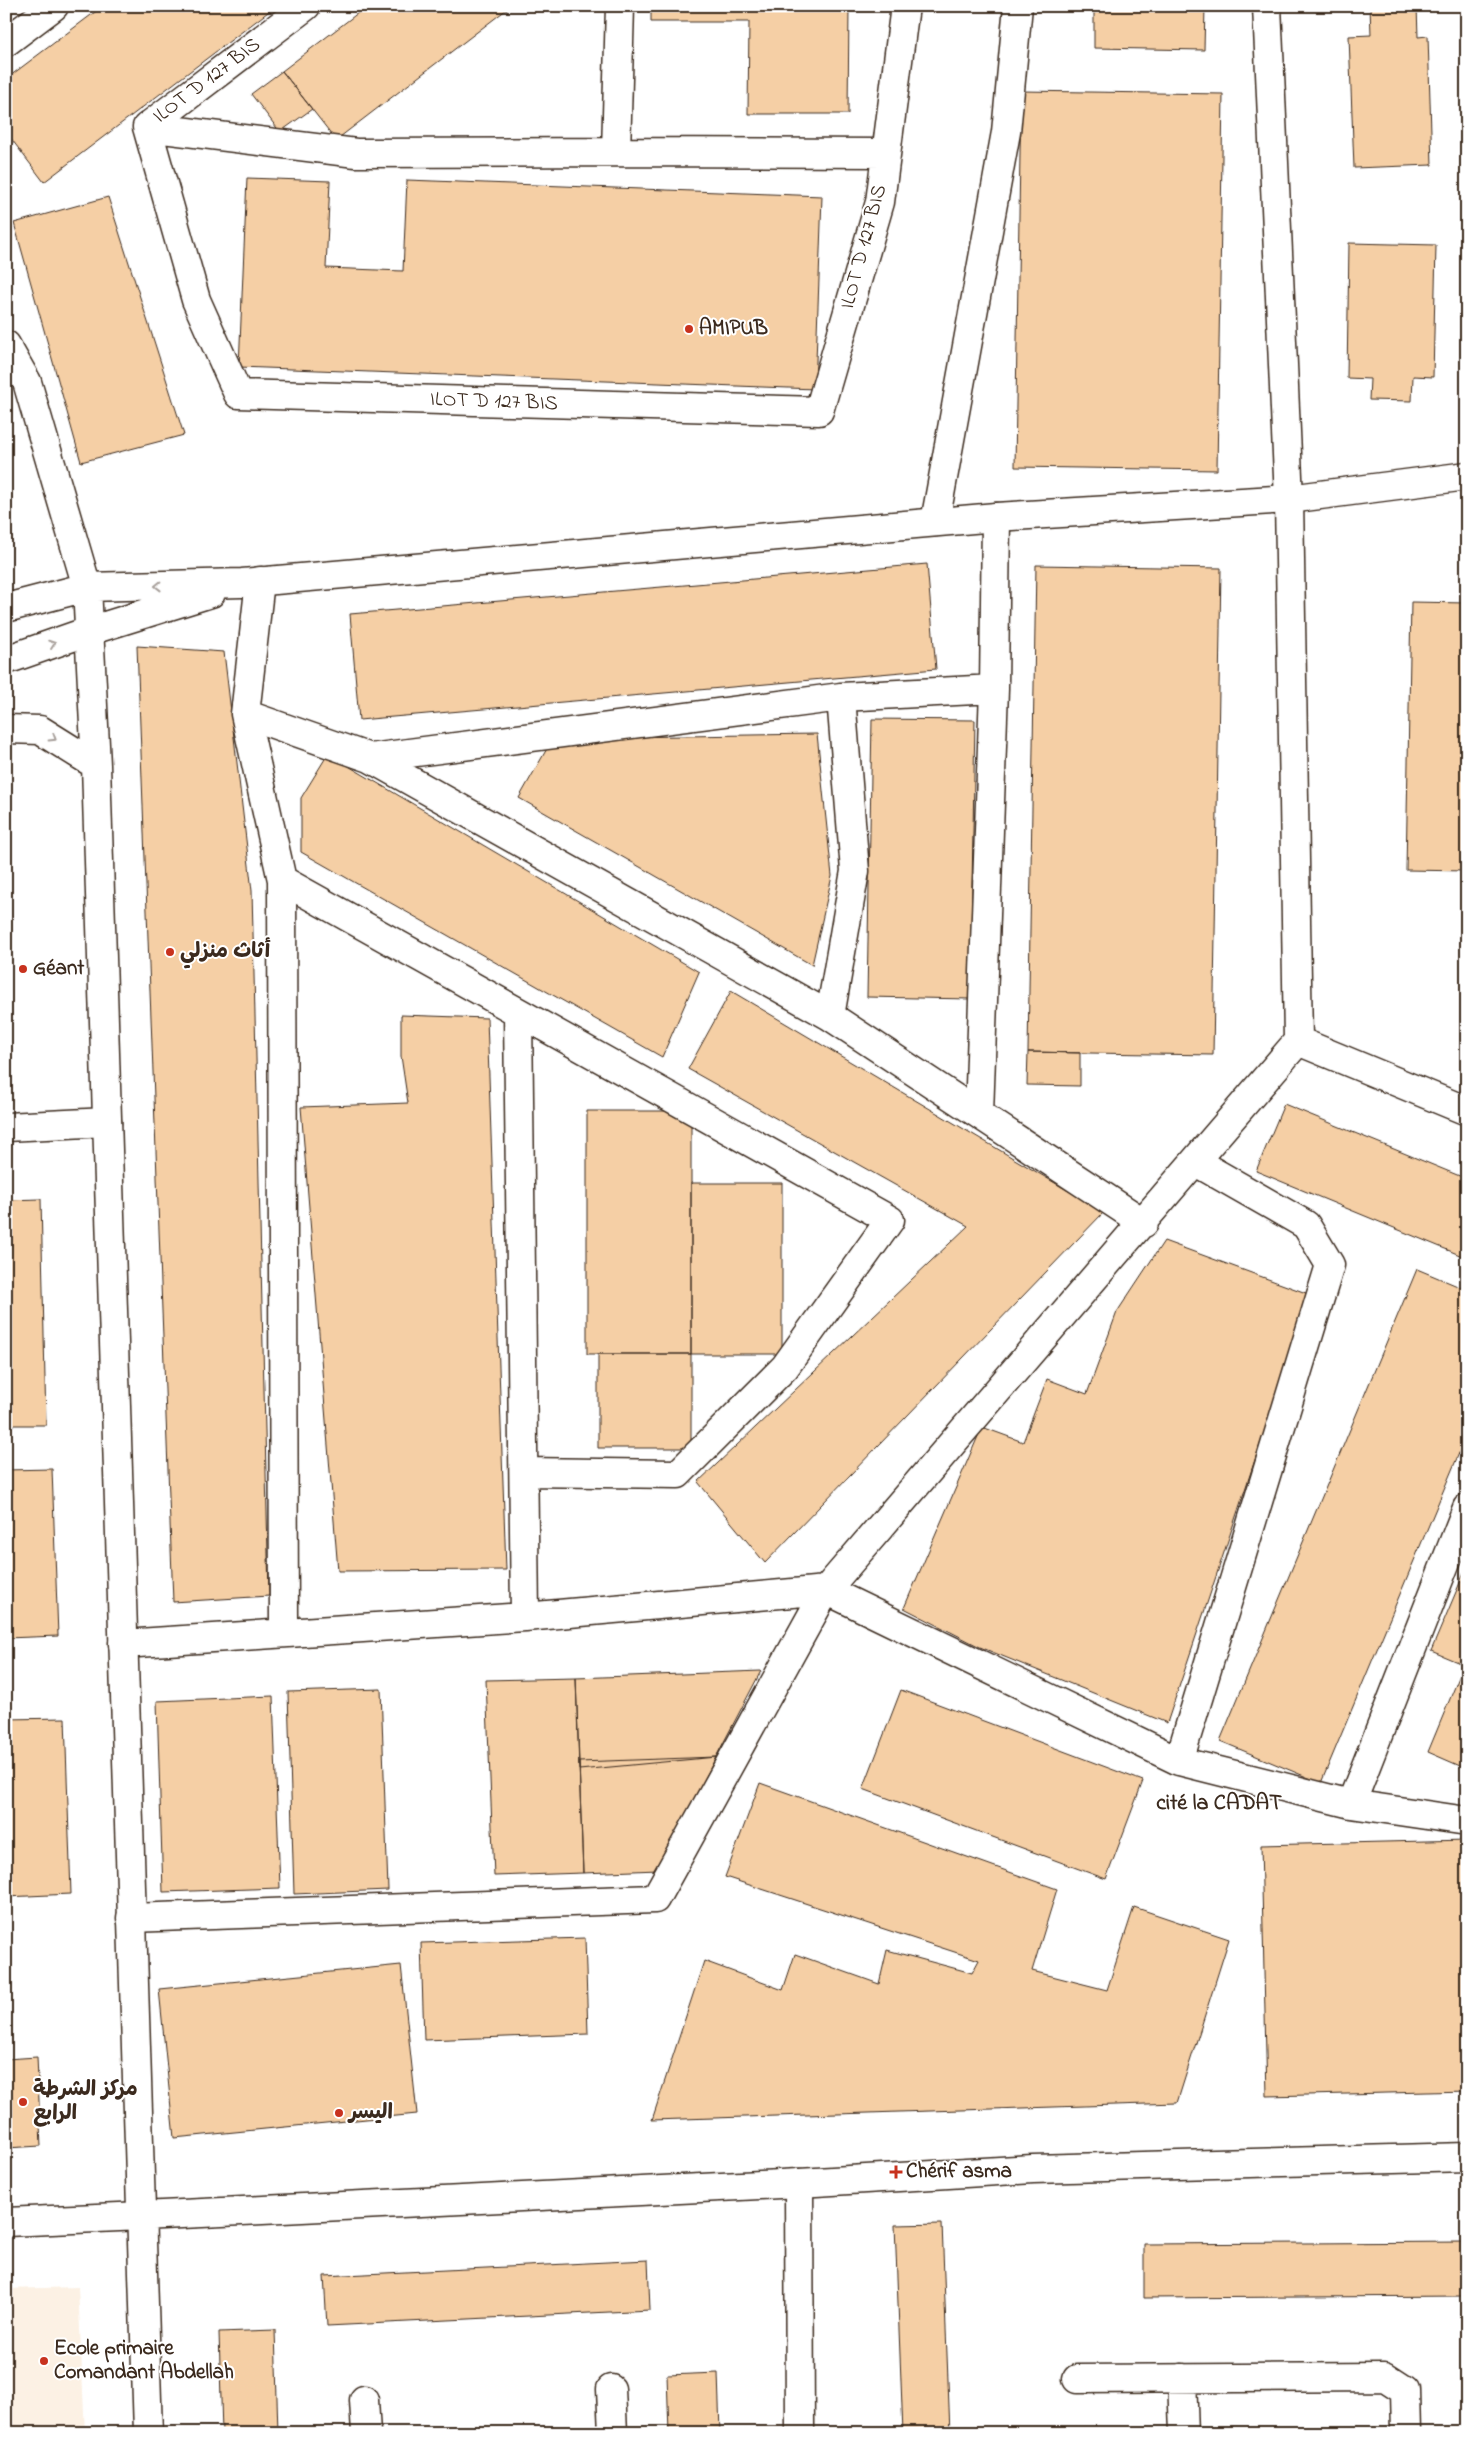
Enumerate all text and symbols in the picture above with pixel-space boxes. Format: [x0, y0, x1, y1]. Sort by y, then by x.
street label: ILOT D 127 BIS [147, 30, 267, 132]
street label: ILOT D 127 BIS [833, 181, 895, 313]
place label: AMIPUB [699, 314, 768, 344]
marker: AMIPUB [683, 323, 695, 335]
street label: ILOT D 127 BIS [430, 385, 558, 419]
one-way arrow [154, 580, 162, 591]
one-way arrow [47, 640, 56, 650]
one-way arrow [47, 731, 56, 741]
place label: أثاث منزلي [180, 937, 271, 969]
marker: أثاث منزلي [164, 946, 176, 958]
place label: Géant [33, 954, 85, 984]
marker: Géant [17, 963, 29, 975]
district label: cité la CADAT [1156, 1788, 1282, 1820]
place label: مركز الشرطة الرابع [33, 2075, 138, 2129]
marker: مركز الشرطة الرابع [17, 2096, 29, 2108]
place label: اليسر [347, 2098, 393, 2128]
marker: اليسر [333, 2107, 345, 2119]
place label: Chérif asma [906, 2157, 1012, 2187]
marker: Chérif asma [890, 2166, 902, 2178]
place label: Ecole primaire Comandant Abdellah [54, 2334, 234, 2388]
marker: Ecole primaire Comandant Abdellah [38, 2355, 50, 2367]

